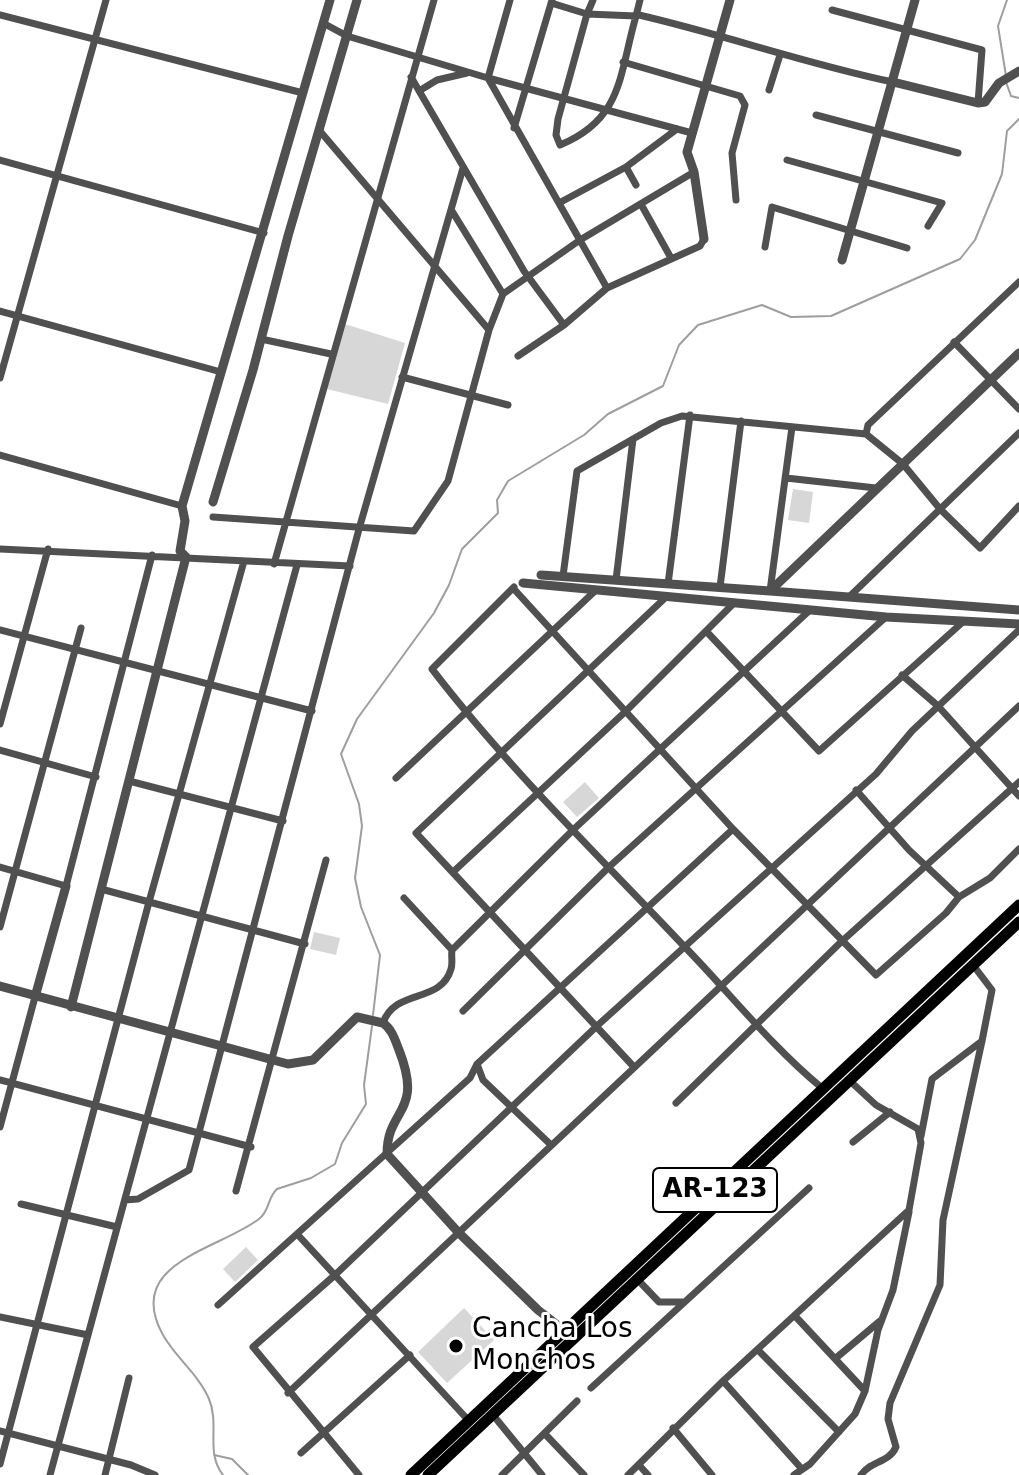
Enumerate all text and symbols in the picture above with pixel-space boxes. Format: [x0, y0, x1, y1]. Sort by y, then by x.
road number: AR-123 [653, 1168, 777, 1212]
place label: Cancha Los Monchos [472, 1313, 632, 1379]
marker: Cancha Los Monchos [447, 1337, 465, 1355]

